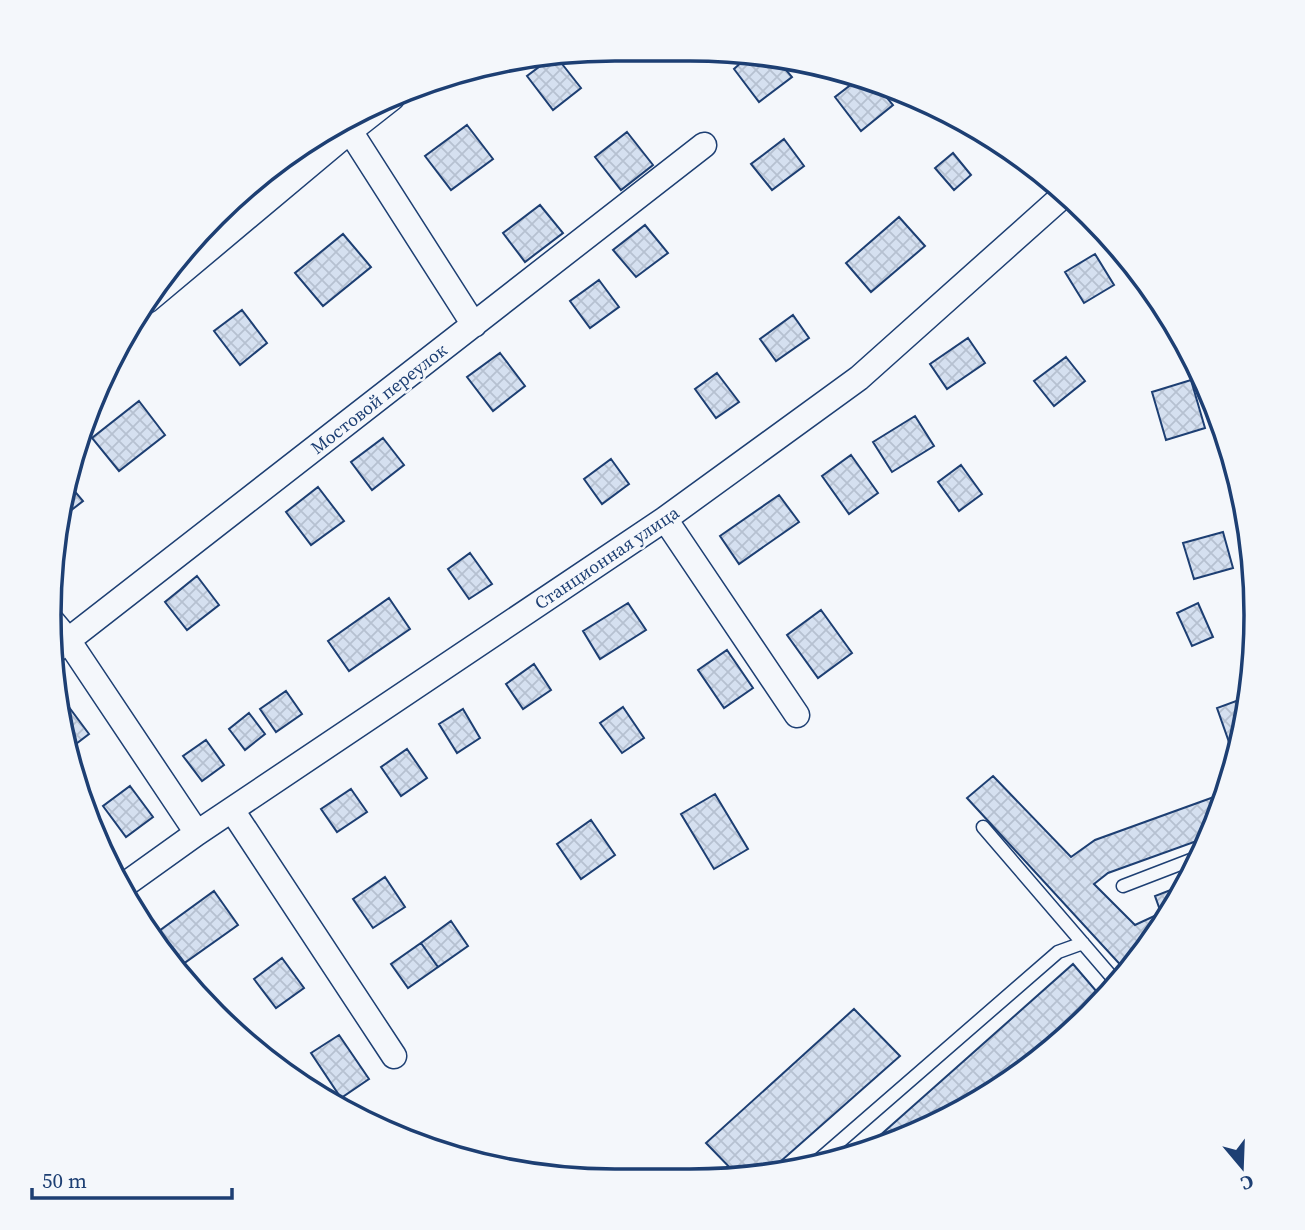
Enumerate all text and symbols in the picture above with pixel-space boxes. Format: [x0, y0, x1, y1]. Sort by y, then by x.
street label: Мостовой переулок [305, 337, 452, 460]
street label: Станционная улица [529, 499, 685, 615]
north arrow [1207, 1132, 1277, 1202]
scale bar [32, 1156, 231, 1200]
text: 50 m [42, 1166, 87, 1195]
text: С [1238, 1169, 1257, 1197]

